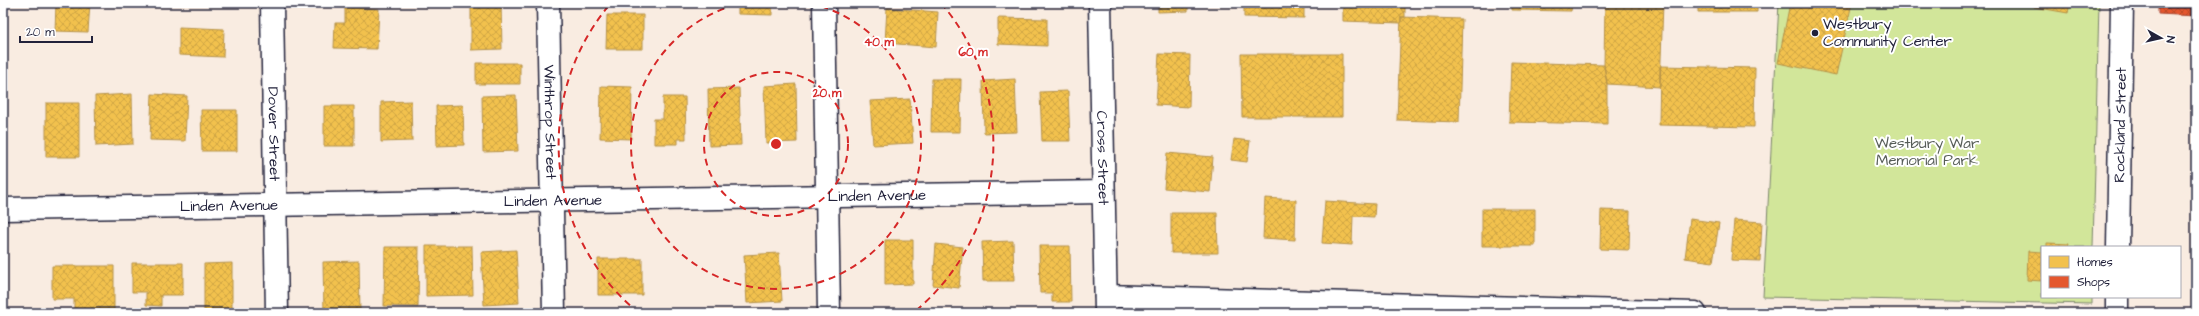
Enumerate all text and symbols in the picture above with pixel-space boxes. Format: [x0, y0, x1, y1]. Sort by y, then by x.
place label: Westbury Community Center [1823, 14, 1952, 53]
scale bar [20, 18, 92, 44]
north arrow [2141, 18, 2181, 58]
text: 20 m [26, 24, 55, 41]
marker: Westbury Community Center [1810, 28, 1820, 38]
text: 40 m [864, 34, 895, 51]
text: N [2162, 35, 2178, 44]
text: 60 m [958, 44, 988, 61]
street label: Winthrop Street [538, 64, 561, 180]
street label: Rockland Street [2109, 67, 2132, 183]
text: 20 m [812, 85, 842, 102]
street label: Dover Street [262, 86, 285, 182]
street label: Cross Street [1091, 110, 1114, 206]
park label: Westbury War Memorial Park [1875, 133, 1979, 171]
centre of rings [769, 137, 783, 151]
street label: Linden Avenue [828, 185, 926, 207]
street label: Linden Avenue [504, 190, 602, 212]
street label: Linden Avenue [180, 195, 278, 217]
legend [2041, 246, 2181, 298]
text: Homes [2077, 254, 2113, 271]
text: Shops [2077, 274, 2110, 291]

